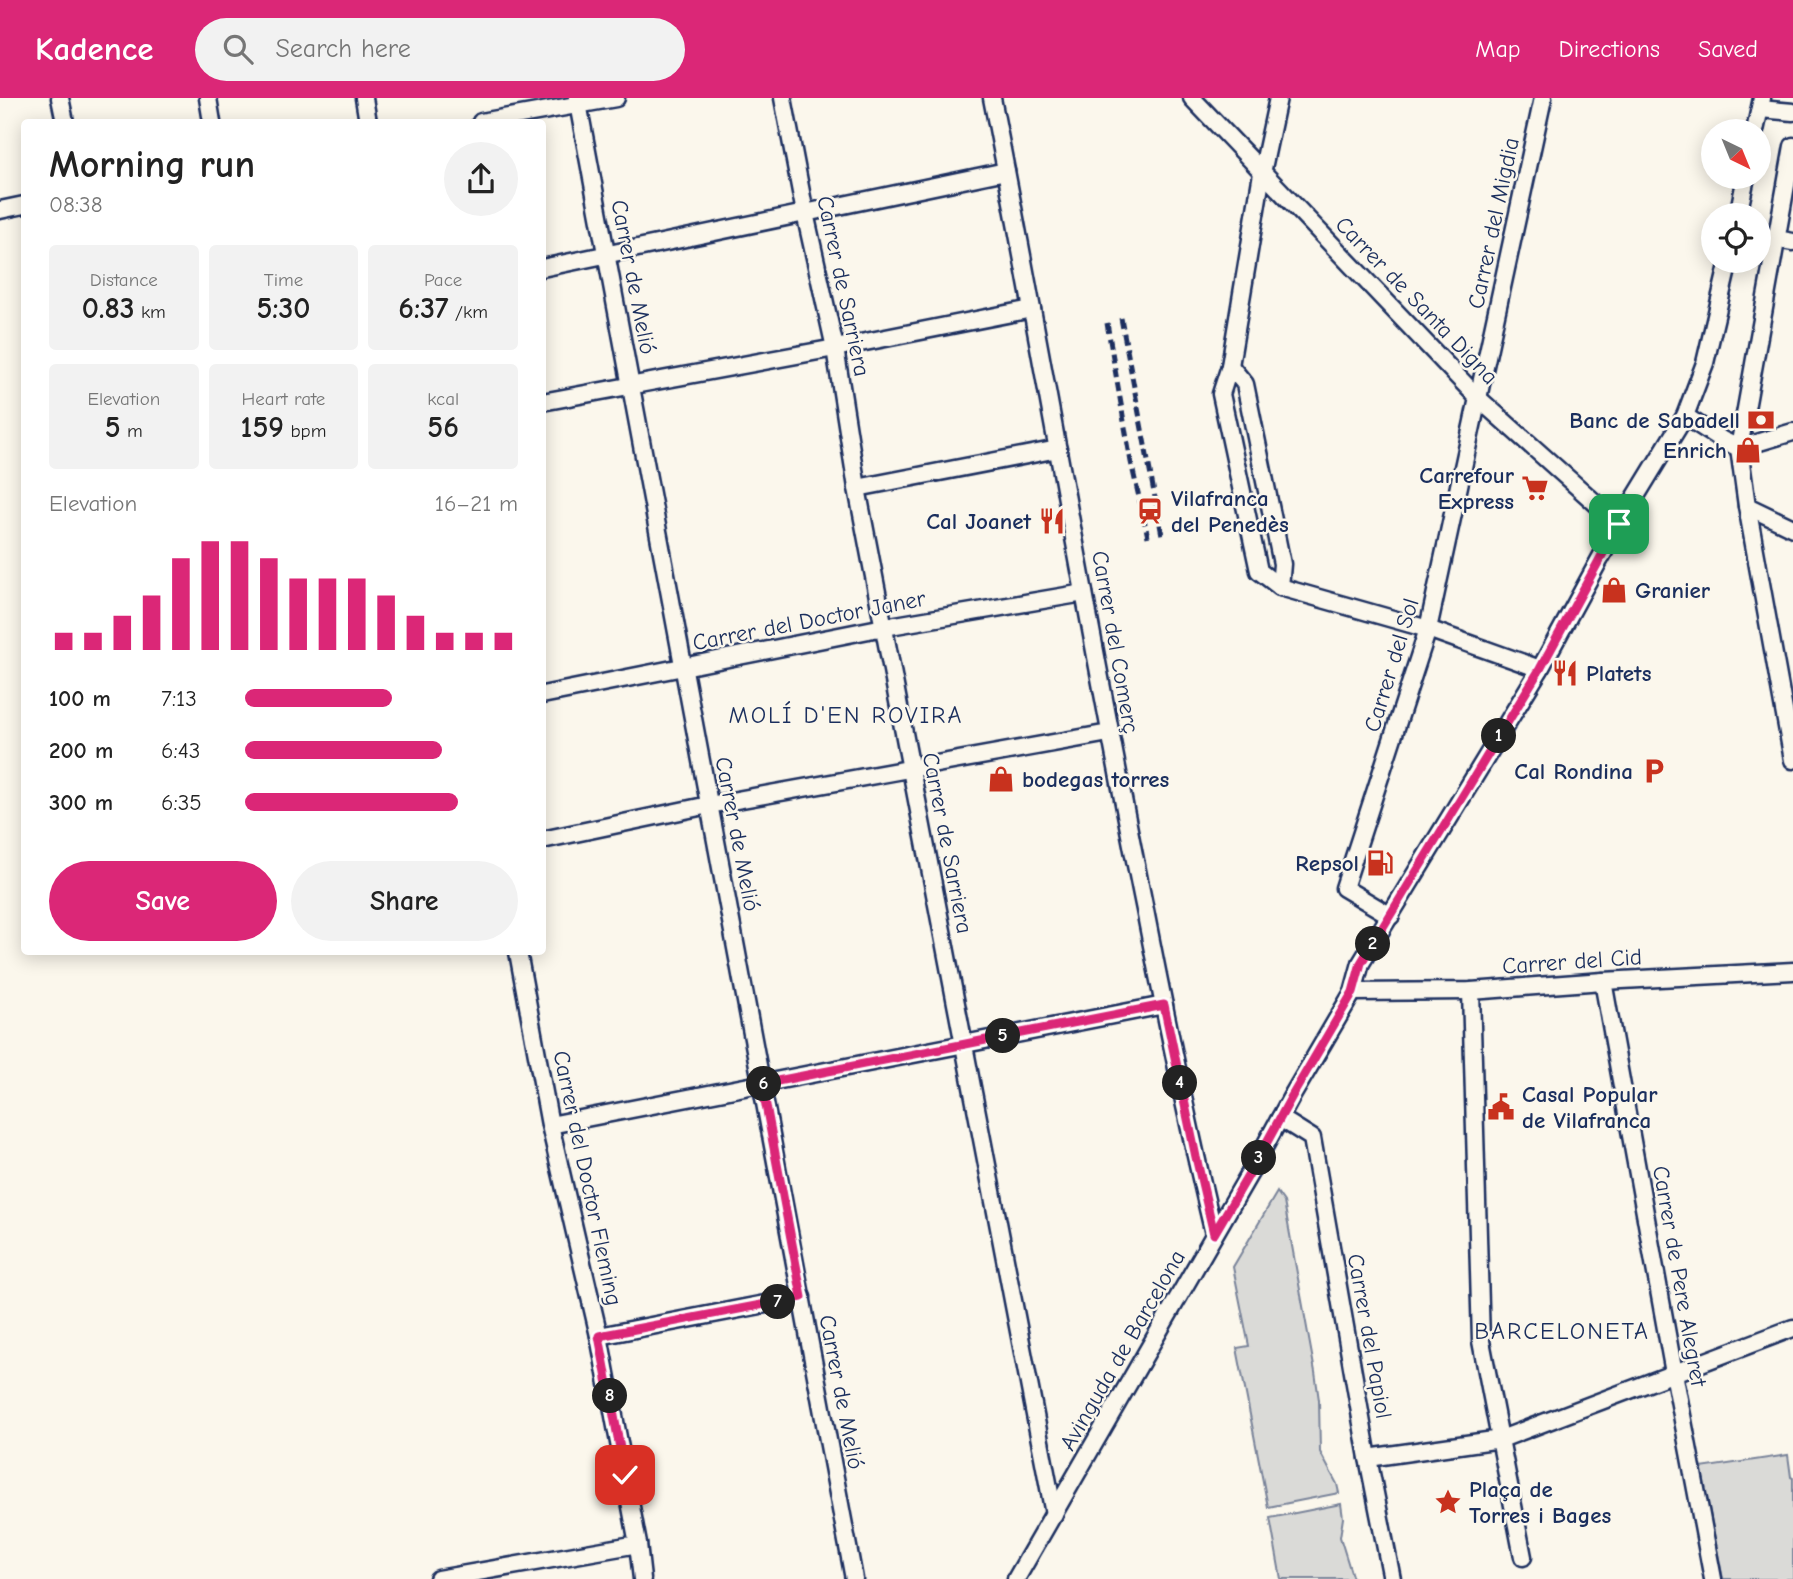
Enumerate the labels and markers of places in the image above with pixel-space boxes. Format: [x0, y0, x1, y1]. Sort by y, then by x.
bank icon: Banc de Sabadell [1746, 405, 1776, 435]
place label: Banc de Sabadell [1569, 407, 1740, 434]
shop icon: Enrich [1733, 435, 1763, 465]
place label: Enrich [1663, 437, 1727, 464]
place label: Carrefour Express [1419, 462, 1515, 515]
supermarket icon: Carrefour Express [1520, 473, 1550, 503]
place label: Vilafranca del Penedès [1171, 485, 1289, 538]
pin [1589, 494, 1649, 554]
station icon: Vilafranca del Penedès [1135, 496, 1165, 526]
restaurant icon: Cal Joanet [1037, 506, 1067, 536]
place label: Cal Joanet [926, 508, 1031, 535]
shop icon: Granier [1599, 575, 1629, 605]
place label: Granier [1635, 577, 1711, 604]
restaurant icon: Platets [1550, 658, 1580, 688]
place label: Platets [1586, 660, 1652, 687]
pin: 1 [1482, 718, 1516, 754]
parking icon: Cal Rondina [1639, 756, 1669, 786]
place label: Cal Rondina [1514, 758, 1633, 785]
shop icon: bodegas torres [986, 764, 1016, 794]
place label: bodegas torres [1022, 766, 1170, 793]
fuel station icon: Repsol [1365, 848, 1395, 878]
place label: Repsol [1295, 850, 1359, 877]
pin: 2 [1356, 926, 1390, 962]
pin: 5 [986, 1018, 1020, 1054]
pin: 6 [746, 1066, 782, 1102]
pin: 4 [1162, 1066, 1198, 1100]
place label: Casal Popular de Vilafranca [1522, 1081, 1658, 1134]
public building icon: Casal Popular de Vilafranca [1486, 1092, 1516, 1122]
pin: 3 [1242, 1140, 1276, 1176]
pin: 7 [760, 1284, 796, 1320]
pin: 8 [592, 1378, 628, 1414]
pin [595, 1445, 655, 1505]
place label: Plaça de Torres i Bages [1469, 1476, 1612, 1529]
place icon: Plaça de Torres i Bages [1433, 1487, 1463, 1517]

